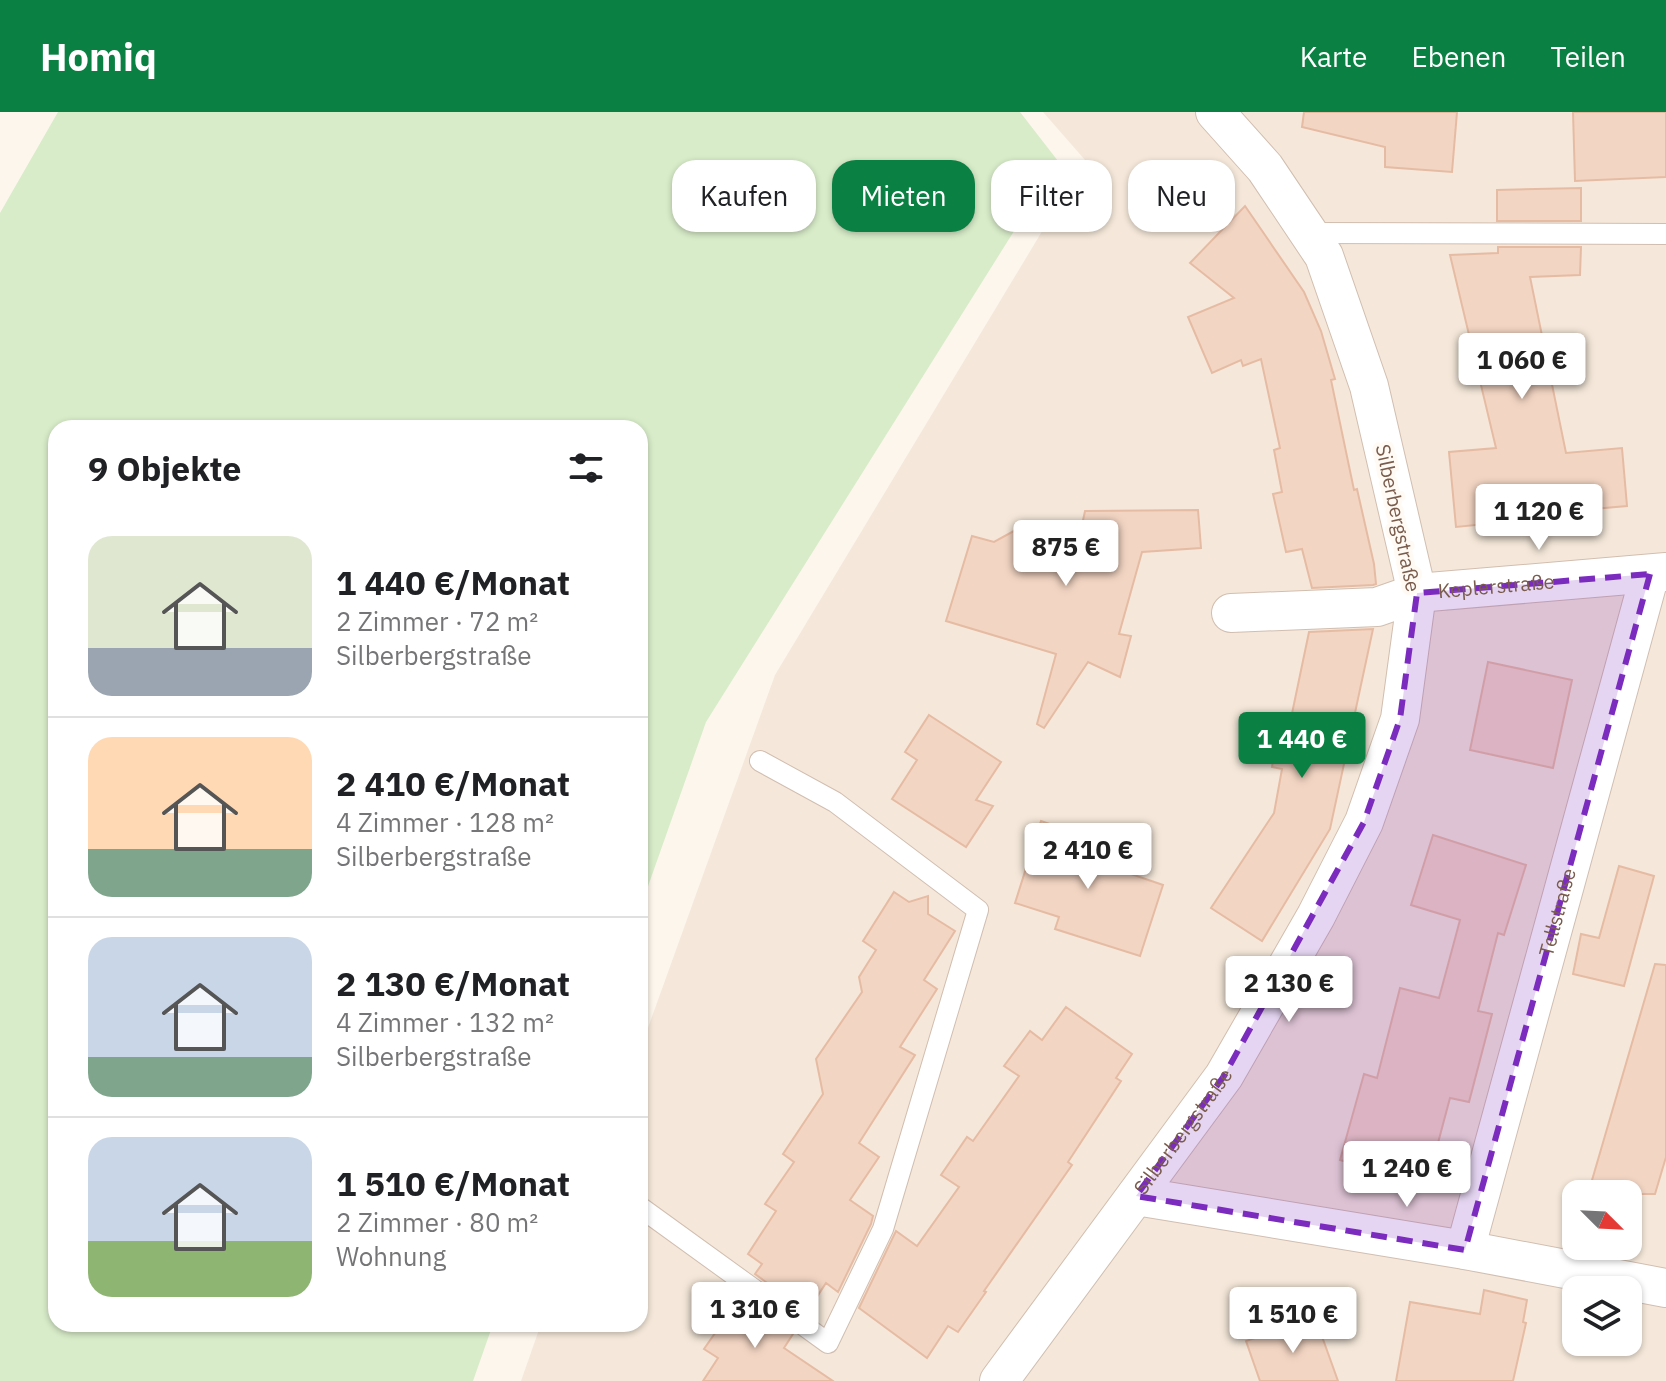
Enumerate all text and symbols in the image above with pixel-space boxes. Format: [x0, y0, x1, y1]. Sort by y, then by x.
text: Homiq [40, 32, 157, 81]
text: Karte [1300, 38, 1367, 75]
text: Ebenen [1411, 38, 1507, 75]
text: Teilen [1551, 38, 1626, 75]
chip: Kaufen [672, 160, 816, 232]
chip: Mieten [832, 160, 975, 232]
chip: Filter [991, 160, 1112, 232]
chip: Neu [1128, 160, 1235, 232]
pin: 1 060 € [1448, 333, 1596, 401]
text: 1 060 € [1477, 342, 1567, 376]
street label: Silberbergstraße [1370, 442, 1427, 594]
text: 9 Objekte [88, 446, 241, 490]
icon: filters [564, 446, 608, 490]
pin: 1 120 € [1465, 484, 1613, 552]
text: 1 120 € [1494, 493, 1584, 527]
pin: 875 € [1010, 520, 1122, 588]
text: 875 € [1031, 529, 1101, 563]
text: 1 440 €/Monat [336, 560, 570, 604]
street label: Keplerstraße [1437, 567, 1556, 604]
icon: home [152, 568, 248, 664]
text: 2 Zimmer · 72 m² [336, 604, 538, 638]
text: Silberbergstraße [336, 638, 531, 672]
pin: 1 440 € [1228, 712, 1376, 780]
text: 1 440 € [1257, 721, 1347, 755]
text: 2 410 €/Monat [336, 761, 570, 805]
icon: home [152, 769, 248, 865]
text: 4 Zimmer · 128 m² [336, 805, 554, 839]
pin: 2 410 € [1014, 823, 1162, 891]
text: 2 410 € [1043, 832, 1133, 866]
text: Silberbergstraße [336, 839, 531, 873]
street label: Tellstraße [1532, 865, 1582, 959]
pin: 2 130 € [1215, 956, 1363, 1024]
text: 2 130 €/Monat [336, 961, 570, 1005]
text: 2 130 € [1244, 965, 1334, 999]
icon: home [152, 969, 248, 1065]
text: 4 Zimmer · 132 m² [336, 1005, 554, 1039]
text: Silberbergstraße [336, 1039, 531, 1073]
street label: Silberbergstraße [1127, 1064, 1238, 1200]
pin: 1 240 € [1333, 1141, 1481, 1209]
text: 1 240 € [1362, 1150, 1452, 1184]
text: 1 510 €/Monat [336, 1161, 570, 1205]
icon: home [152, 1169, 248, 1265]
north arrow [1562, 1180, 1642, 1260]
map controls [1562, 1180, 1642, 1356]
text: 2 Zimmer · 80 m² [336, 1205, 538, 1239]
text: Wohnung [336, 1239, 446, 1273]
button: layers [1562, 1276, 1642, 1356]
pin: 1 310 € [681, 1282, 829, 1350]
pin: 1 510 € [1219, 1287, 1367, 1355]
text: 1 310 € [710, 1291, 800, 1325]
text: 1 510 € [1248, 1296, 1338, 1330]

